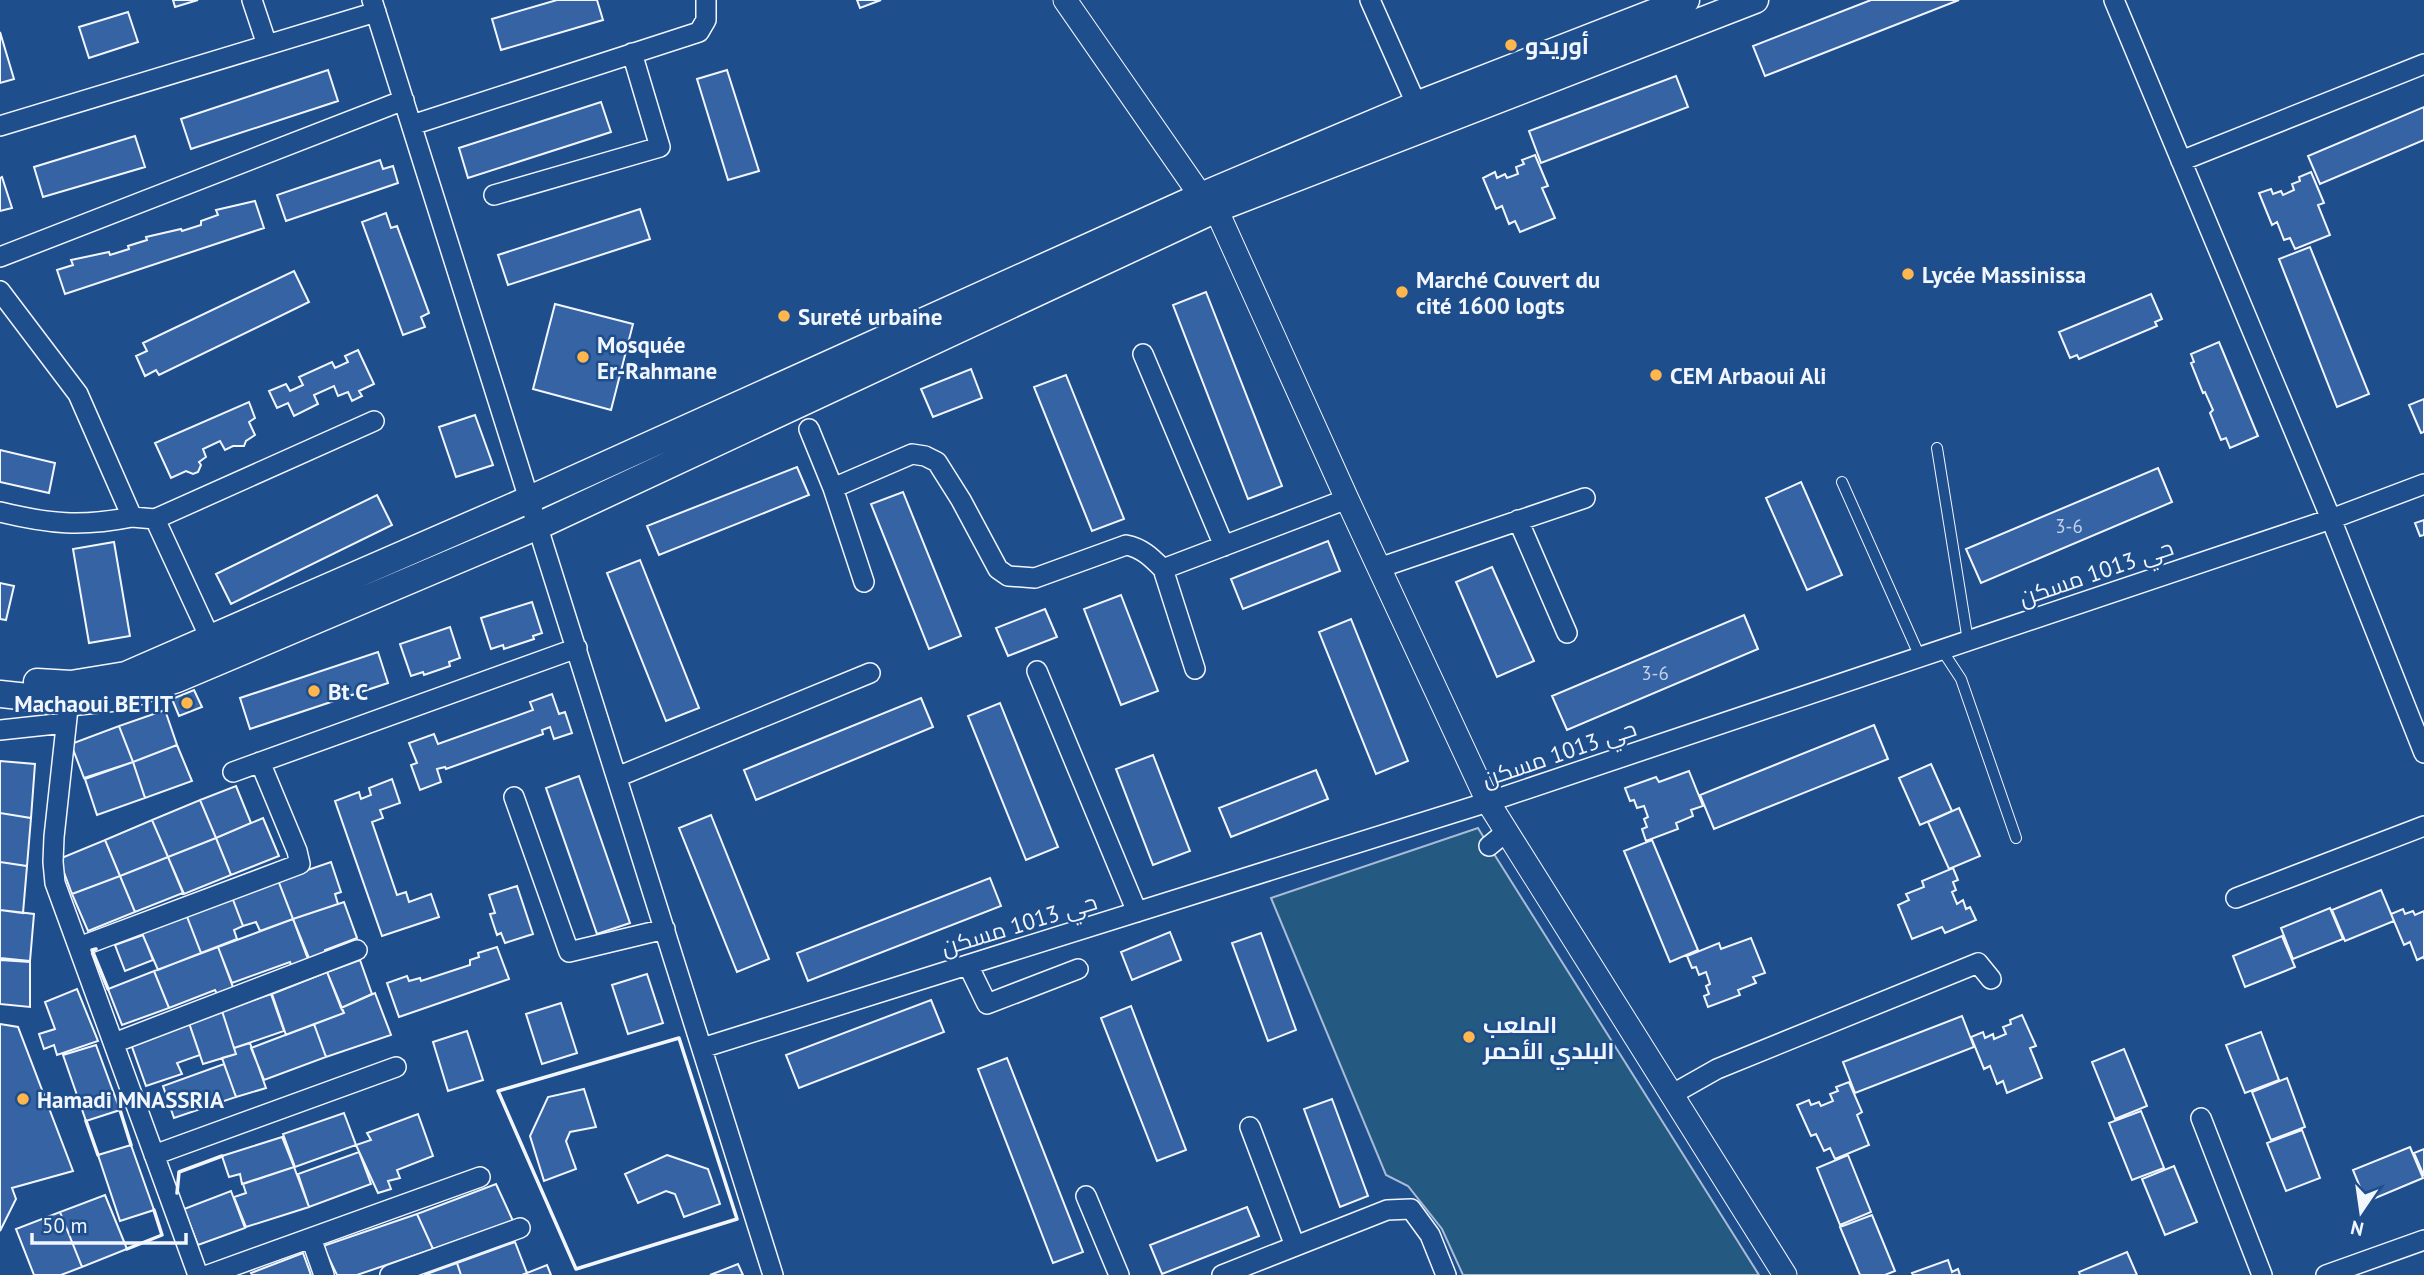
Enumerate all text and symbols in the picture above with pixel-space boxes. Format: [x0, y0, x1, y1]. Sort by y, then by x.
place label: أوريدو [1525, 31, 1589, 60]
marker: أوريدو [1503, 37, 1519, 53]
place label: Lycée Massinissa [1922, 260, 2086, 289]
place label: Marché Couvert du cité 1600 logts [1416, 265, 1600, 320]
marker: Lycée Massinissa [1900, 266, 1916, 282]
marker: Marché Couvert du cité 1600 logts [1394, 284, 1410, 300]
place label: Sureté urbaine [798, 302, 942, 331]
marker: Sureté urbaine [776, 308, 792, 324]
place label: Mosquée Er-Rahmane [597, 330, 717, 385]
marker: Mosquée Er-Rahmane [575, 349, 591, 365]
place label: CEM Arbaoui Ali [1670, 361, 1827, 390]
marker: CEM Arbaoui Ali [1648, 367, 1664, 383]
house number: 3-6 [2055, 514, 2083, 538]
street label: حي 1013 مسكن [2015, 532, 2178, 616]
house number: 3-6 [1641, 661, 1669, 685]
place label: Bt C [328, 677, 368, 706]
marker: Bt C [306, 683, 322, 699]
place label: Machaoui BETIT [14, 689, 173, 718]
marker: Machaoui BETIT [179, 695, 195, 711]
street label: حي 1013 مسكن [1478, 713, 1641, 797]
street label: حي 1013 مسكن [938, 887, 1102, 965]
place label: الملعب البلدي الأحمر [1482, 1010, 1615, 1070]
marker: الملعب البلدي الأحمر [1461, 1029, 1477, 1045]
place label: Hamadi MNASSRIA [37, 1085, 224, 1114]
marker: Hamadi MNASSRIA [15, 1091, 31, 1107]
north arrow [2326, 1177, 2396, 1247]
scale bar [32, 1202, 186, 1246]
text: 50 m [42, 1212, 88, 1239]
text: N [2348, 1215, 2366, 1242]

